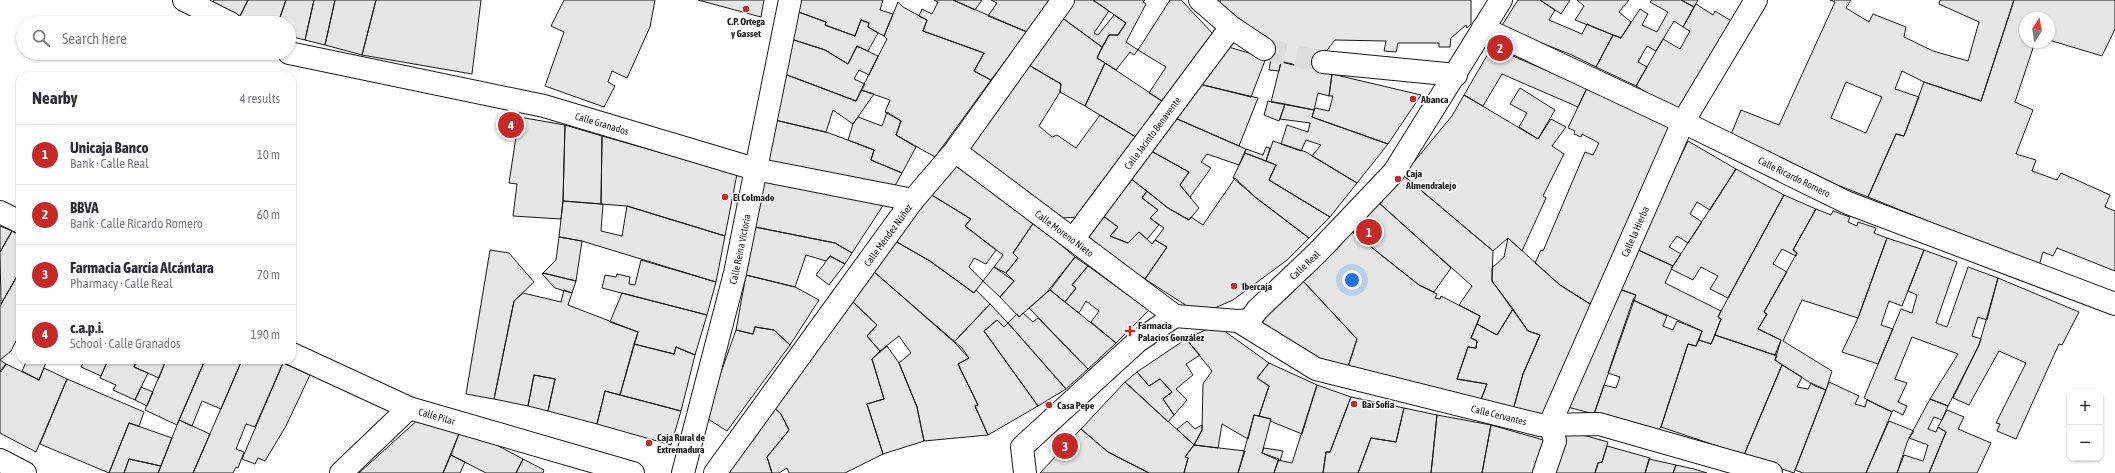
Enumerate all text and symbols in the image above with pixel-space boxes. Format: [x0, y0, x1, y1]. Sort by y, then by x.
marker: C.P. Ortega y Gasset [741, 4, 751, 14]
north arrow [2019, 12, 2055, 48]
search box [16, 16, 296, 60]
place label: C.P. Ortega y Gasset [727, 16, 765, 39]
icon: search [30, 27, 52, 49]
text: Search here [62, 30, 127, 47]
pin: 2 [1487, 33, 1513, 63]
text: Nearby [32, 88, 78, 108]
text: 4 results [240, 91, 280, 106]
street label: Calle Jacinto Benavente [1122, 94, 1183, 171]
marker: Abanca [1408, 94, 1418, 104]
place label: Abanca [1420, 94, 1449, 105]
pin: 4 [498, 110, 524, 140]
street label: Calle Granados [574, 110, 631, 137]
text: Unicaja Banco [70, 139, 149, 156]
text: 1 [42, 147, 48, 162]
text: 10 m [257, 147, 280, 162]
street label: Calle Ricardo Romero [1757, 154, 1832, 199]
text: Bank · Calle Real [70, 156, 149, 171]
place label: Caja Almendralejo [1405, 168, 1457, 191]
marker: Caja Almendralejo [1393, 174, 1403, 184]
marker: El Colmado [720, 192, 730, 202]
place label: El Colmado [733, 192, 775, 203]
text: BBVA [70, 199, 99, 216]
street label: Calle Méndez Núñez [861, 201, 914, 268]
street label: Calle la Hierba [1619, 204, 1651, 258]
text: 2 [42, 207, 48, 222]
text: 60 m [257, 207, 280, 222]
street label: Calle Moreno Nieto [1033, 208, 1096, 259]
street label: Calle Reina Victoria [727, 213, 752, 285]
text: Bank · Calle Ricardo Romero [70, 216, 203, 231]
pin: 1 [1356, 217, 1382, 247]
street label: Calle Real [1287, 248, 1322, 282]
text: Farmacia García Alcántara [70, 259, 214, 276]
text: 3 [42, 267, 48, 282]
text: 70 m [257, 267, 280, 282]
your location [1342, 270, 1362, 290]
text: Pharmacy · Calle Real [70, 276, 173, 291]
marker: Ibercaja [1229, 281, 1239, 291]
place label: Ibercaja [1242, 281, 1272, 292]
text: c.a.p.i. [70, 319, 104, 336]
place label: Farmacia Palacios González [1138, 320, 1204, 343]
marker: Farmacia Palacios González [1125, 326, 1135, 336]
text: 4 [42, 327, 48, 342]
text: 190 m [251, 327, 280, 342]
text: School · Calle Granados [70, 336, 181, 351]
map controls [2067, 389, 2103, 461]
button: + [2067, 389, 2103, 425]
marker: Bar Sofía [1349, 399, 1359, 409]
place label: Bar Sofía [1362, 399, 1395, 410]
marker: Casa Pepe [1044, 400, 1054, 410]
place label: Casa Pepe [1057, 400, 1095, 411]
street label: Calle Cervantes [1470, 402, 1528, 427]
street label: Calle Pilar [417, 406, 458, 427]
button: − [2067, 425, 2103, 461]
pin: 3 [1052, 431, 1078, 461]
place label: Caja Rural de Extremadura [657, 432, 705, 455]
marker: Caja Rural de Extremadura [644, 438, 654, 448]

